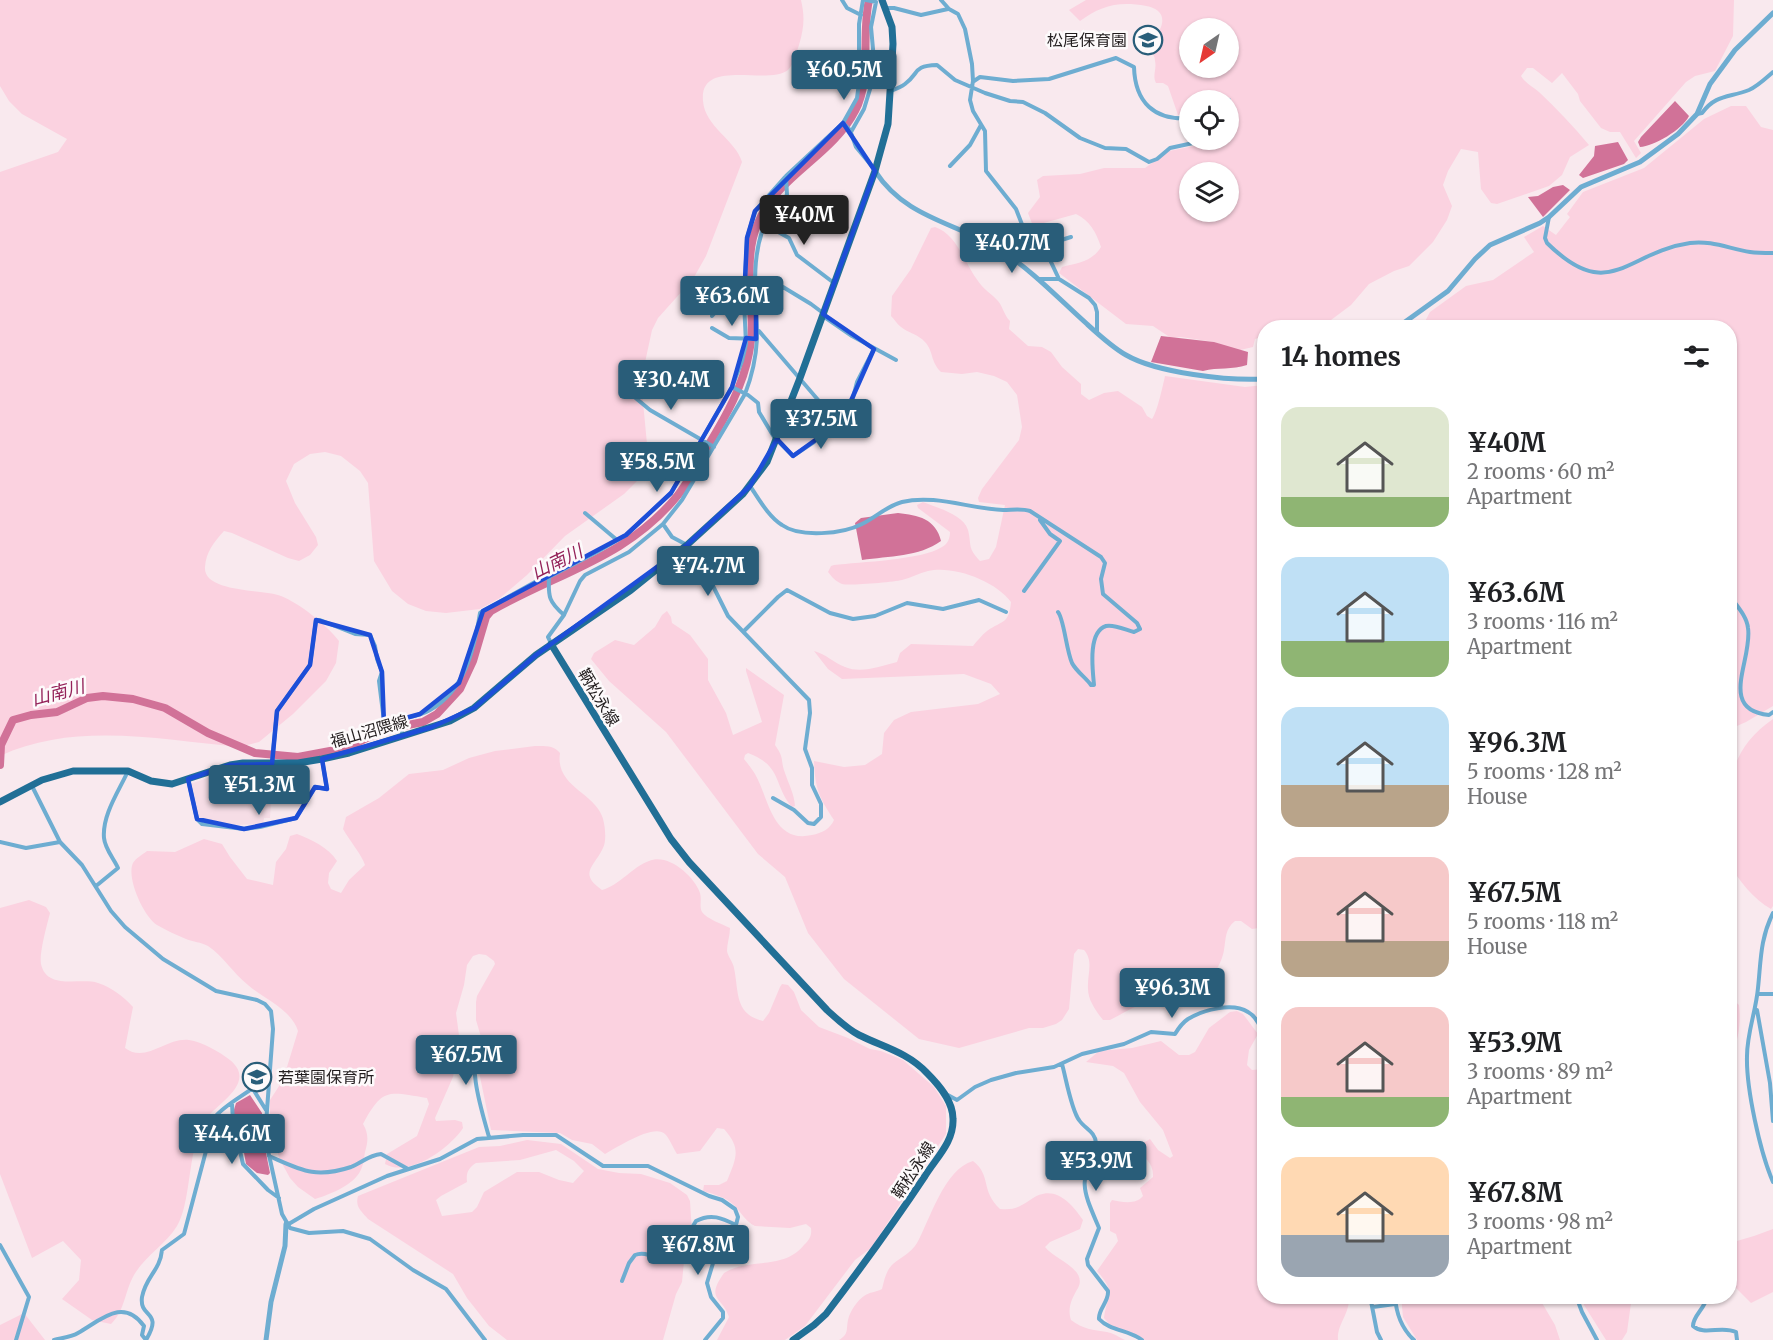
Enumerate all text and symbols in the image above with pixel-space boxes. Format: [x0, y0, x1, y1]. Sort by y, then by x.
north arrow [1179, 18, 1239, 78]
map controls [1179, 18, 1239, 222]
school or university icon: 松尾保育園 [1132, 24, 1164, 56]
place label: 松尾保育園 [1047, 30, 1127, 50]
pin: ¥60.5M [795, 50, 893, 101]
text: ¥60.5M [806, 57, 882, 82]
button: locate [1179, 90, 1239, 150]
button: layers [1179, 162, 1239, 222]
pin: ¥40M [768, 195, 840, 246]
text: ¥40M [774, 202, 834, 227]
pin: ¥40.7M [963, 223, 1061, 274]
text: ¥40.7M [974, 230, 1050, 255]
pin: ¥63.6M [683, 276, 781, 327]
text: ¥63.6M [694, 283, 770, 308]
text: 14 homes [1281, 340, 1401, 373]
icon: filters [1680, 340, 1713, 373]
pin: ¥30.4M [622, 360, 720, 411]
text: ¥30.4M [632, 367, 710, 392]
pin: ¥37.5M [772, 399, 870, 450]
text: ¥37.5M [785, 406, 857, 431]
text: ¥40M [1467, 426, 1546, 459]
icon: home [1329, 431, 1401, 503]
pin: ¥58.5M [608, 442, 706, 493]
text: ¥58.5M [619, 449, 695, 474]
text: 2 rooms · 60 m² [1467, 459, 1614, 484]
text: Apartment [1467, 484, 1572, 509]
water label: 山南川 [527, 539, 588, 584]
pin: ¥74.7M [659, 546, 757, 597]
text: ¥74.7M [671, 553, 745, 578]
text: ¥63.6M [1467, 576, 1565, 609]
icon: home [1329, 581, 1401, 653]
text: 3 rooms · 116 m² [1467, 609, 1618, 634]
text: Apartment [1467, 634, 1572, 659]
street label: 鞆松永線 [574, 664, 624, 730]
water label: 山南川 [29, 674, 89, 711]
street label: 福山沼隈線 [328, 710, 410, 752]
text: ¥96.3M [1467, 726, 1567, 759]
icon: home [1329, 731, 1401, 803]
text: 5 rooms · 128 m² [1467, 759, 1622, 784]
pin: ¥51.3M [210, 765, 308, 816]
text: ¥51.3M [223, 772, 295, 797]
text: House [1467, 784, 1527, 809]
text: ¥67.5M [1467, 876, 1561, 909]
icon: home [1329, 881, 1401, 953]
text: 5 rooms · 118 m² [1467, 909, 1618, 934]
text: House [1467, 934, 1527, 959]
pin: ¥96.3M [1123, 968, 1221, 1019]
text: ¥96.3M [1134, 975, 1210, 1000]
text: ¥53.9M [1467, 1026, 1562, 1059]
icon: home [1329, 1031, 1401, 1103]
pin: ¥67.5M [417, 1035, 515, 1086]
text: ¥67.5M [430, 1042, 502, 1067]
text: 3 rooms · 89 m² [1467, 1059, 1613, 1084]
school or university icon: 若葉園保育所 [241, 1061, 273, 1093]
place label: 若葉園保育所 [278, 1067, 374, 1087]
text: Apartment [1467, 1084, 1572, 1109]
pin: ¥44.6M [183, 1114, 281, 1165]
text: ¥44.6M [193, 1121, 271, 1146]
street label: 鞆松永線 [887, 1138, 939, 1202]
pin: ¥53.9M [1047, 1141, 1145, 1192]
text: ¥53.9M [1059, 1148, 1133, 1173]
text: ¥67.8M [1467, 1176, 1563, 1209]
icon: home [1329, 1181, 1401, 1253]
text: 3 rooms · 98 m² [1467, 1209, 1613, 1234]
pin: ¥67.8M [649, 1225, 747, 1276]
text: ¥67.8M [661, 1232, 735, 1257]
text: Apartment [1467, 1234, 1572, 1259]

